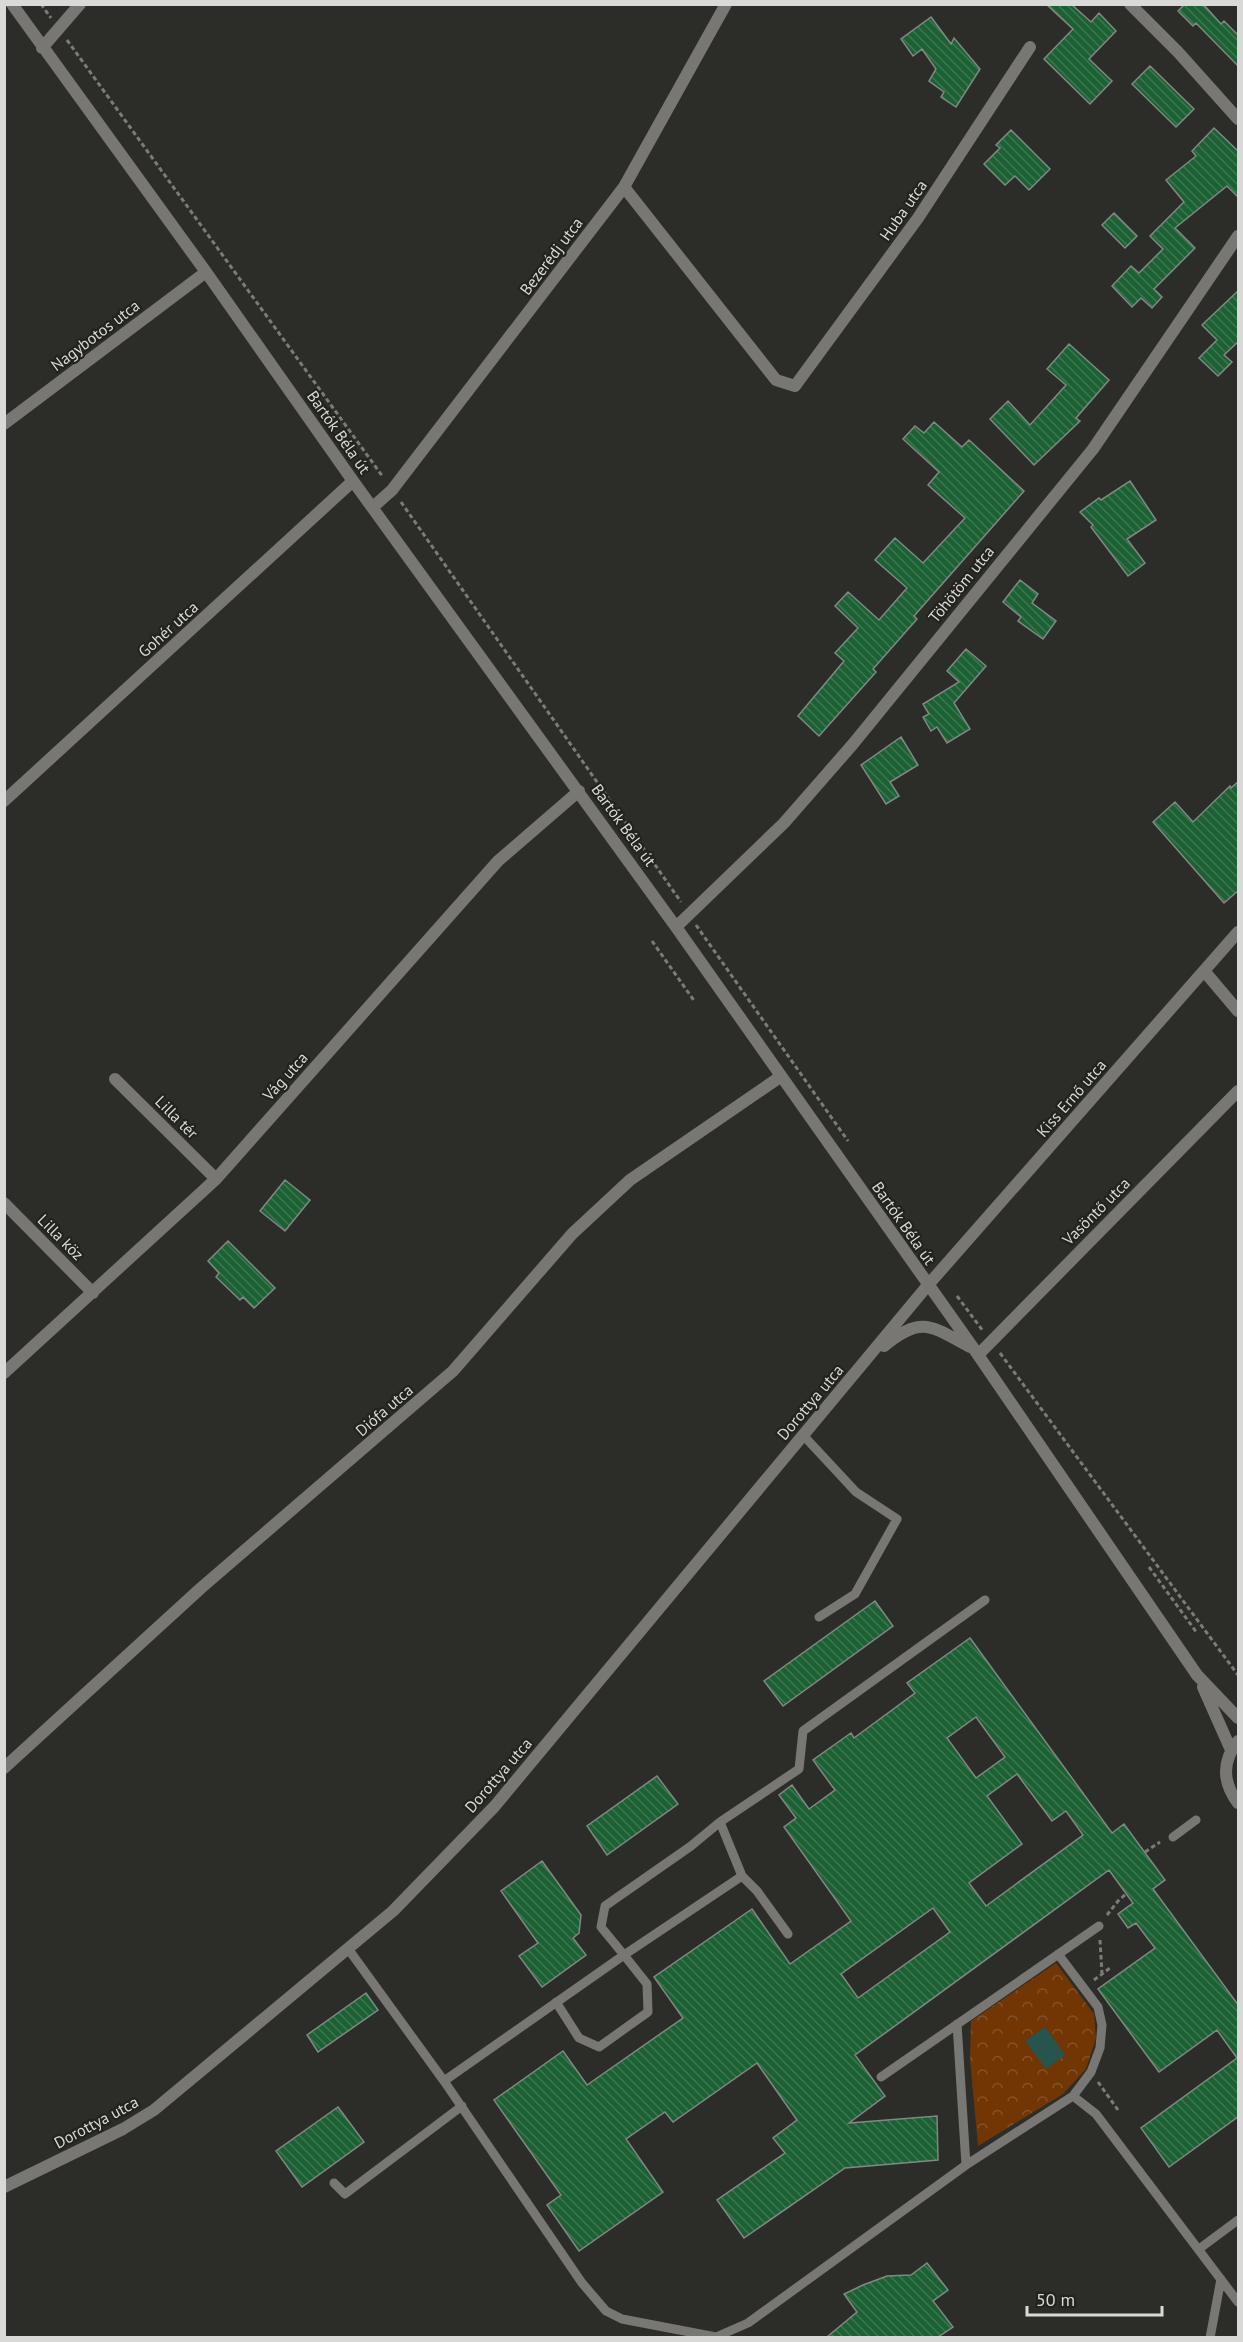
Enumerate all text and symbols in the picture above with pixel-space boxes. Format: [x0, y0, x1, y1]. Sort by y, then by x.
street label: Huba utca [875, 176, 931, 244]
street label: Bezerédj utca [515, 213, 587, 299]
street label: Nagybotos utca [47, 295, 143, 375]
street label: Bartók Béla út [303, 387, 375, 478]
street label: Töhötöm utca [924, 541, 998, 627]
street label: Gohér utca [134, 597, 202, 661]
street label: Bartók Béla út [587, 780, 661, 871]
street label: Vág utca [257, 1048, 312, 1105]
street label: Kiss Ernő utca [1032, 1055, 1110, 1141]
street label: Lilla tér [151, 1091, 203, 1143]
street label: Vasöntő utca [1057, 1173, 1134, 1250]
street label: Bartók Béla út [868, 1178, 940, 1269]
street label: Lilla köz [34, 1210, 88, 1264]
street label: Dorottya utca [773, 1360, 847, 1444]
street label: Diófa utca [351, 1380, 417, 1440]
street label: Dorottya utca [460, 1733, 536, 1817]
street label: Dorottya utca [50, 2091, 142, 2153]
scale bar [1027, 2279, 1162, 2317]
text: 50 m [1036, 2288, 1075, 2311]

